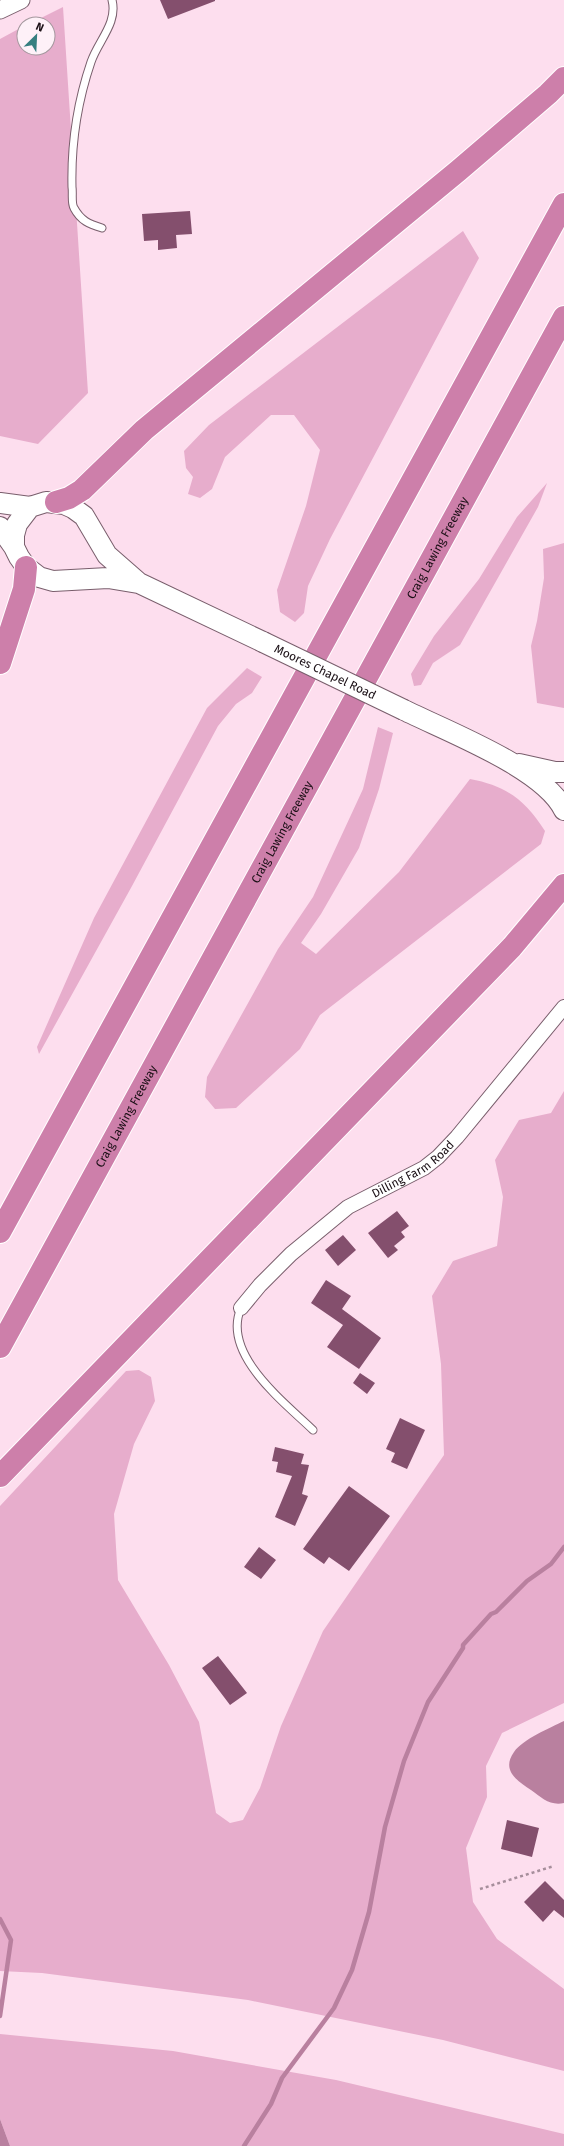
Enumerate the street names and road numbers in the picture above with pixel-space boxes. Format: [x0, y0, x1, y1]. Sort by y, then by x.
street label: Craig Lawing Freeway [404, 494, 471, 602]
street label: Moores Chapel Road [272, 641, 378, 702]
street label: Craig Lawing Freeway [248, 778, 316, 886]
street label: Craig Lawing Freeway [93, 1063, 160, 1170]
street label: Dilling Farm Road [369, 1138, 457, 1201]

